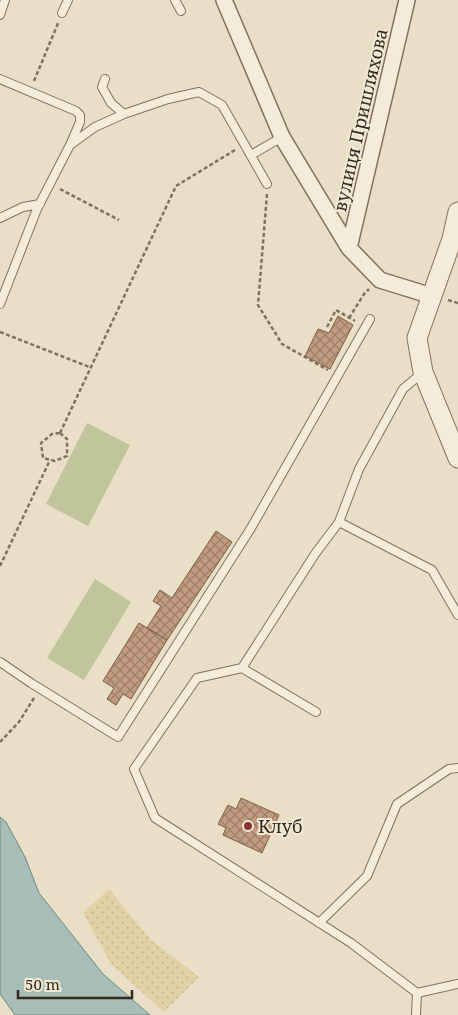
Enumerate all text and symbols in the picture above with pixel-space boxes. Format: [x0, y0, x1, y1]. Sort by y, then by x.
street label: вулиця Пришляхова [327, 26, 393, 214]
place label: Клуб [258, 814, 302, 838]
marker: Клуб [242, 820, 254, 832]
scale bar [18, 968, 131, 1000]
text: 50 m [25, 974, 60, 994]

